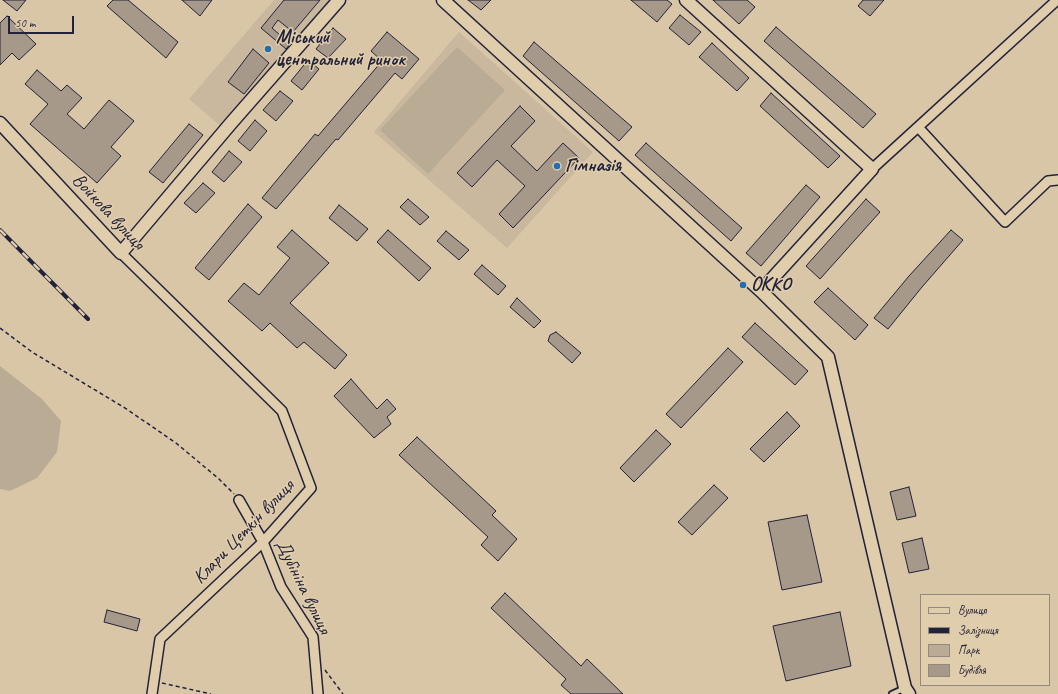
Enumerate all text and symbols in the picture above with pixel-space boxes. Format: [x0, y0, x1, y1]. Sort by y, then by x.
scale bar [10, 8, 76, 34]
text: 50 m [15, 15, 35, 31]
place label: Міський центральний ринок [276, 27, 405, 71]
marker: Міський центральний ринок [263, 44, 273, 54]
place label: Гімназія [565, 155, 621, 177]
marker: Гімназія [552, 161, 562, 171]
street label: Войкова вулиця [67, 169, 149, 255]
place label: ОККО [751, 274, 791, 296]
marker: ОККО [738, 280, 748, 290]
street label: Клари Цеткін вулиця [189, 475, 299, 589]
street label: Дубініна вулиця [270, 536, 336, 638]
legend [920, 594, 1050, 686]
text: Вулиця [958, 602, 986, 618]
text: Залізниця [958, 622, 998, 638]
text: Парк [958, 642, 979, 658]
text: Будівля [958, 662, 986, 678]

